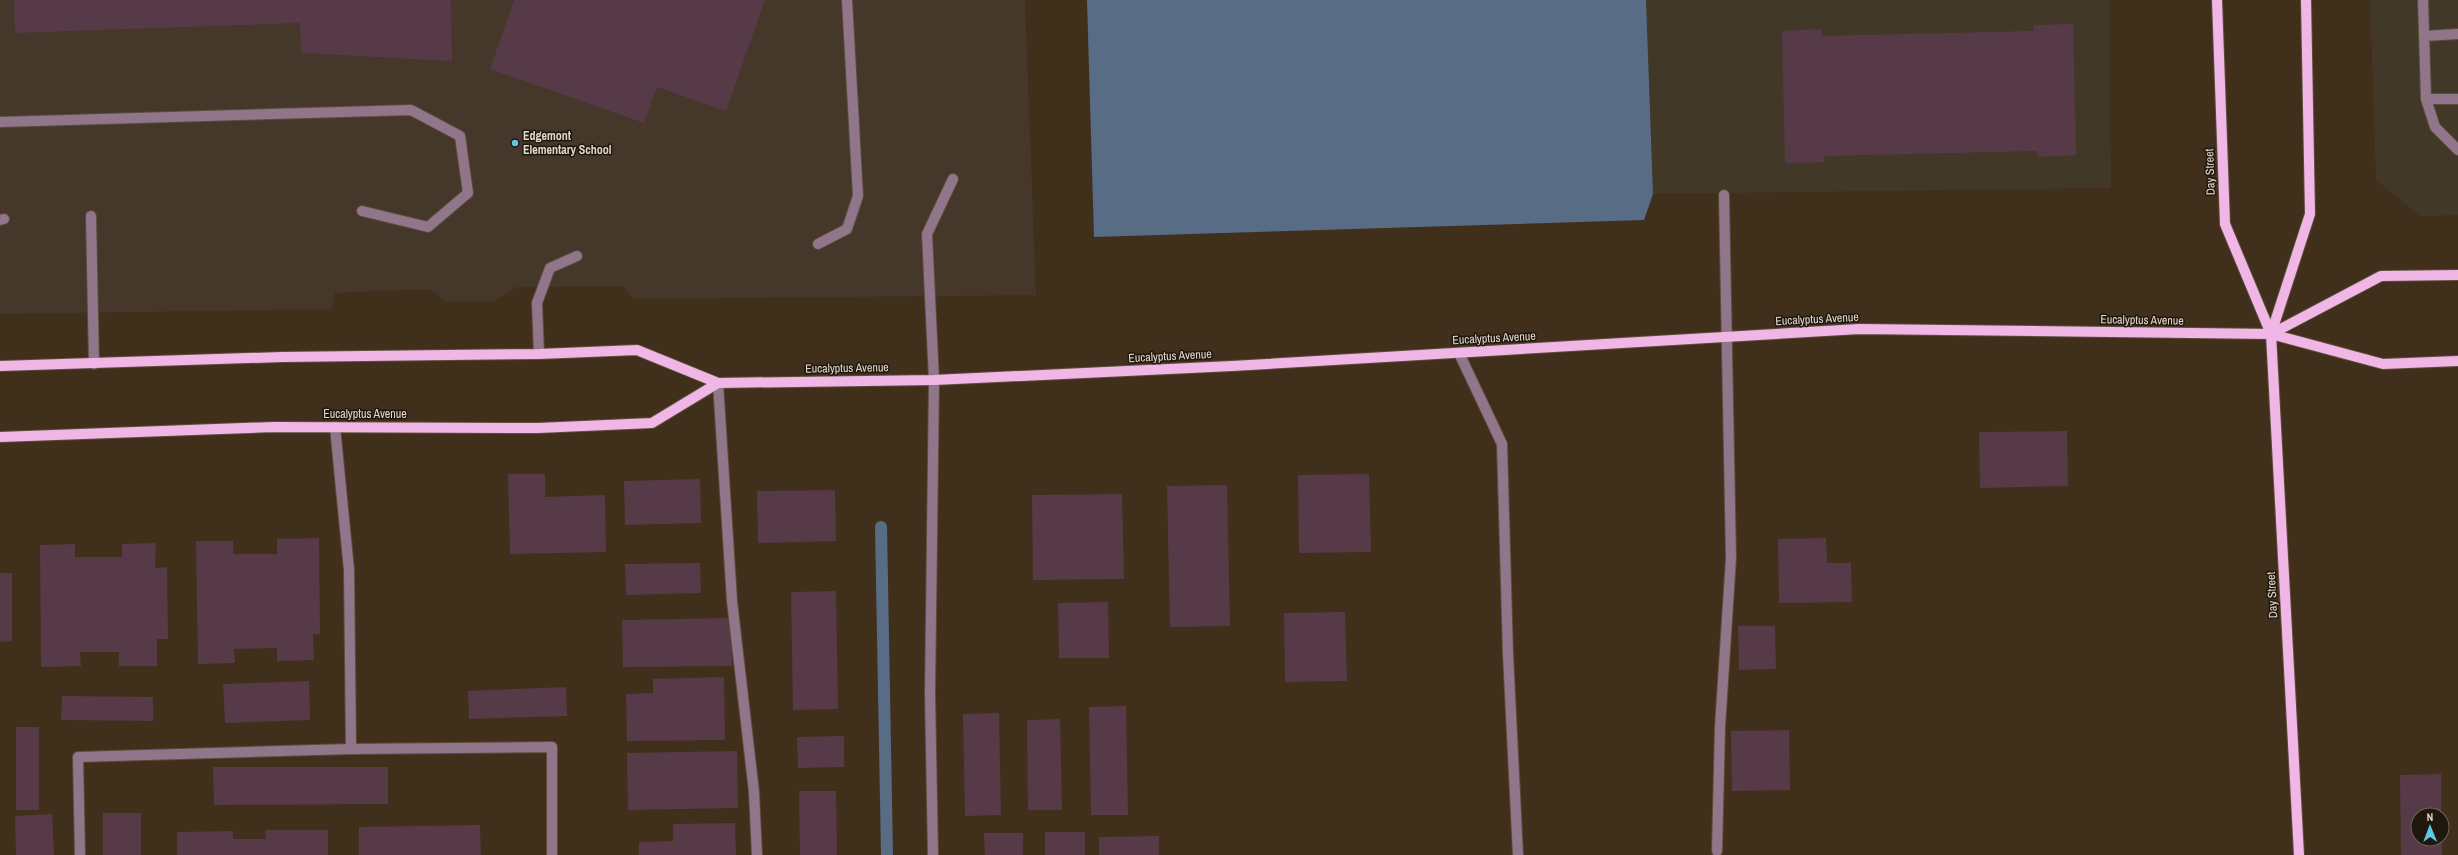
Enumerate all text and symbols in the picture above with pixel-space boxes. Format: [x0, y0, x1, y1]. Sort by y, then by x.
place label: Edgemont Elementary School [523, 128, 612, 158]
marker: Edgemont Elementary School [510, 138, 520, 148]
street label: Day Street [2201, 148, 2219, 196]
street label: Eucalyptus Avenue [1775, 309, 1859, 329]
street label: Eucalyptus Avenue [2100, 311, 2184, 329]
street label: Eucalyptus Avenue [1452, 328, 1536, 348]
street label: Eucalyptus Avenue [1128, 346, 1212, 366]
street label: Eucalyptus Avenue [805, 359, 889, 377]
street label: Eucalyptus Avenue [323, 406, 407, 422]
street label: Day Street [2263, 571, 2281, 619]
north arrow [2410, 807, 2450, 847]
text: N [2426, 810, 2433, 824]

